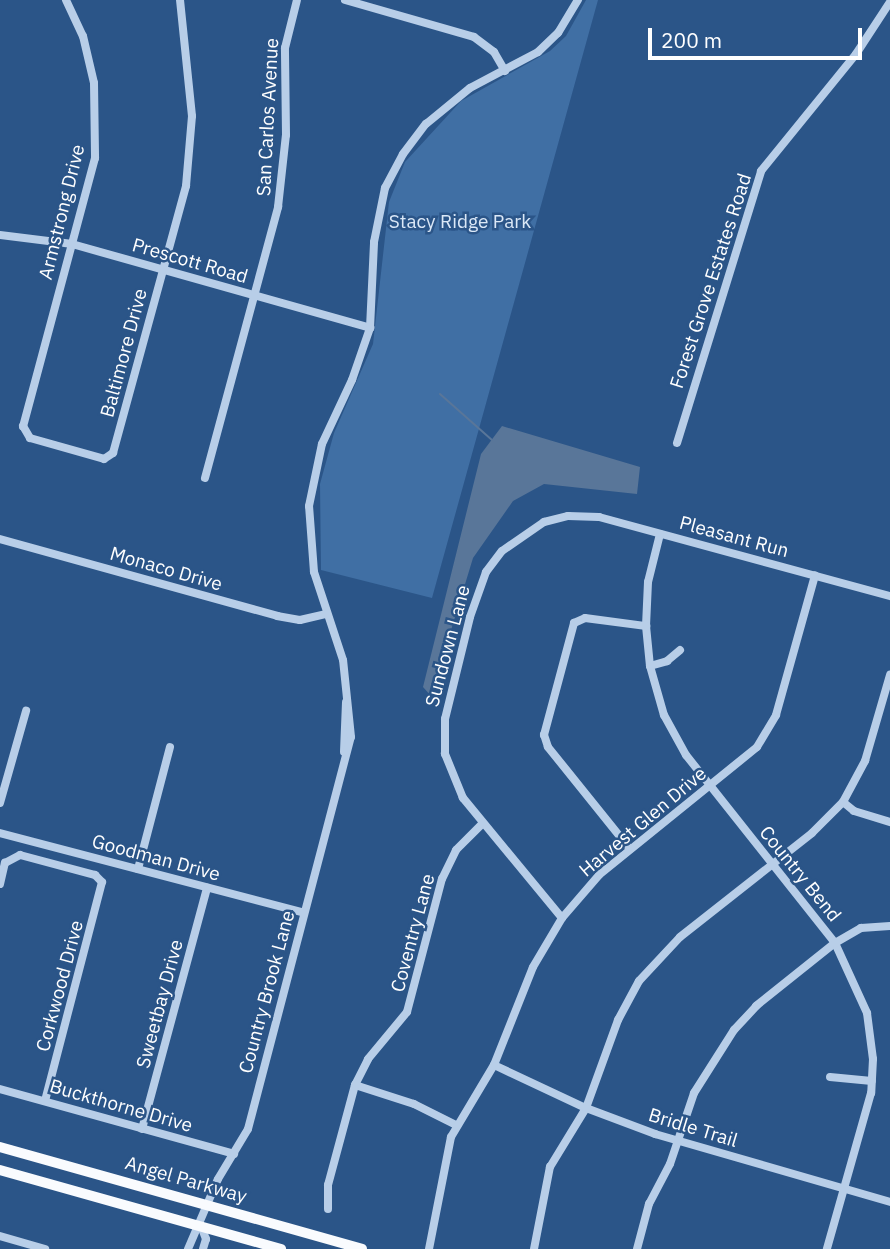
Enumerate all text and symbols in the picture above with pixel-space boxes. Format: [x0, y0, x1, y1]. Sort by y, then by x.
scale bar [652, 14, 866, 58]
text: 200 m [661, 26, 722, 54]
street label: San Carlos Avenue [252, 37, 284, 197]
street label: Armstrong Drive [34, 142, 90, 282]
street label: Forest Grove Estates Road [665, 171, 757, 391]
park label: Stacy Ridge Park [389, 211, 531, 233]
street label: Prescott Road [130, 234, 250, 288]
street label: Baltimore Drive [96, 286, 152, 420]
street label: Pleasant Run [677, 511, 791, 563]
street label: Monaco Drive [107, 542, 225, 596]
street label: Sundown Lane [421, 583, 475, 709]
street label: Harvest Glen Drive [575, 762, 711, 882]
street label: Country Bend [754, 822, 846, 926]
street label: Goodman Drive [89, 830, 223, 886]
street label: Coventry Lane [386, 871, 440, 995]
street label: Country Brook Lane [234, 908, 300, 1076]
street label: Corkwood Drive [32, 918, 88, 1054]
street label: Sweetbay Drive [132, 937, 188, 1071]
street label: Buckthorne Drive [47, 1075, 195, 1137]
street label: Bridle Trail [646, 1104, 740, 1152]
street label: Angel Parkway [123, 1152, 249, 1208]

